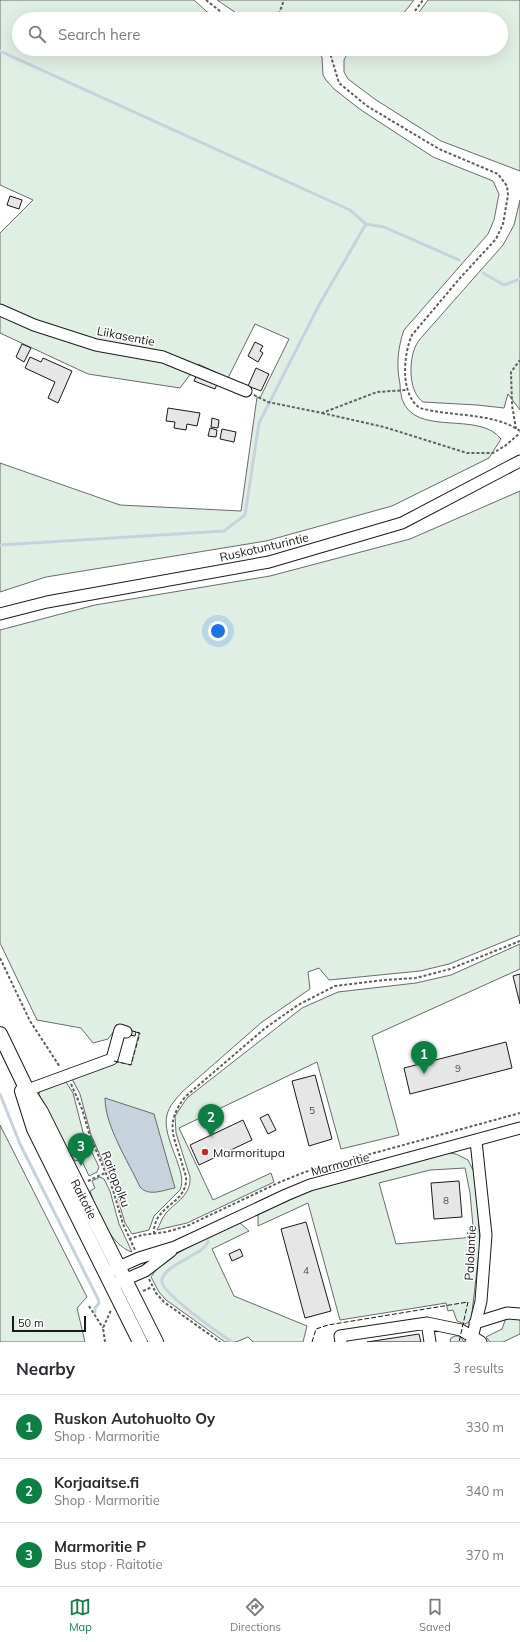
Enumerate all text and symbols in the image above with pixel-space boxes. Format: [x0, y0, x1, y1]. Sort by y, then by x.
search box [12, 12, 508, 56]
icon: search [26, 23, 48, 45]
text: Search here [58, 25, 140, 44]
street label: Liikasentie [96, 323, 156, 349]
street label: Ruskotunturintie [218, 529, 310, 565]
your location [208, 621, 228, 641]
pin: 1 [411, 1041, 437, 1074]
house number: 9 [455, 1062, 461, 1075]
pin: 2 [198, 1104, 224, 1137]
house number: 5 [309, 1104, 315, 1117]
pin: 3 [68, 1133, 94, 1166]
place label: Marmoritupa [213, 1145, 285, 1160]
marker: Marmoritupa [200, 1147, 210, 1157]
street label: Raitopolku [98, 1149, 134, 1209]
street label: Marmoritie [309, 1149, 371, 1179]
street label: Raitotie [68, 1177, 100, 1221]
house number: 8 [443, 1194, 449, 1207]
street label: Palolantie [461, 1225, 479, 1281]
house number: 4 [303, 1264, 309, 1277]
scale bar [12, 1314, 86, 1333]
text: 50 m [18, 1316, 44, 1330]
text: Nearby [16, 1358, 75, 1379]
text: 3 results [453, 1360, 504, 1376]
text: Ruskon Autohuolto Oy [54, 1409, 215, 1428]
text: 1 [25, 1419, 33, 1435]
text: 330 m [466, 1419, 504, 1435]
text: Shop · Marmoritie [54, 1428, 160, 1444]
text: Korjaaitse.fi [54, 1473, 139, 1492]
text: 2 [25, 1483, 33, 1499]
text: 340 m [466, 1483, 504, 1499]
text: Shop · Marmoritie [54, 1492, 160, 1508]
text: Marmoritie P [54, 1537, 146, 1556]
text: 3 [25, 1547, 33, 1563]
text: 370 m [466, 1547, 504, 1563]
text: Bus stop · Raitotie [54, 1556, 163, 1572]
tab: Map [69, 1596, 92, 1634]
tab: Directions [230, 1596, 281, 1634]
tab: Saved [419, 1596, 451, 1634]

